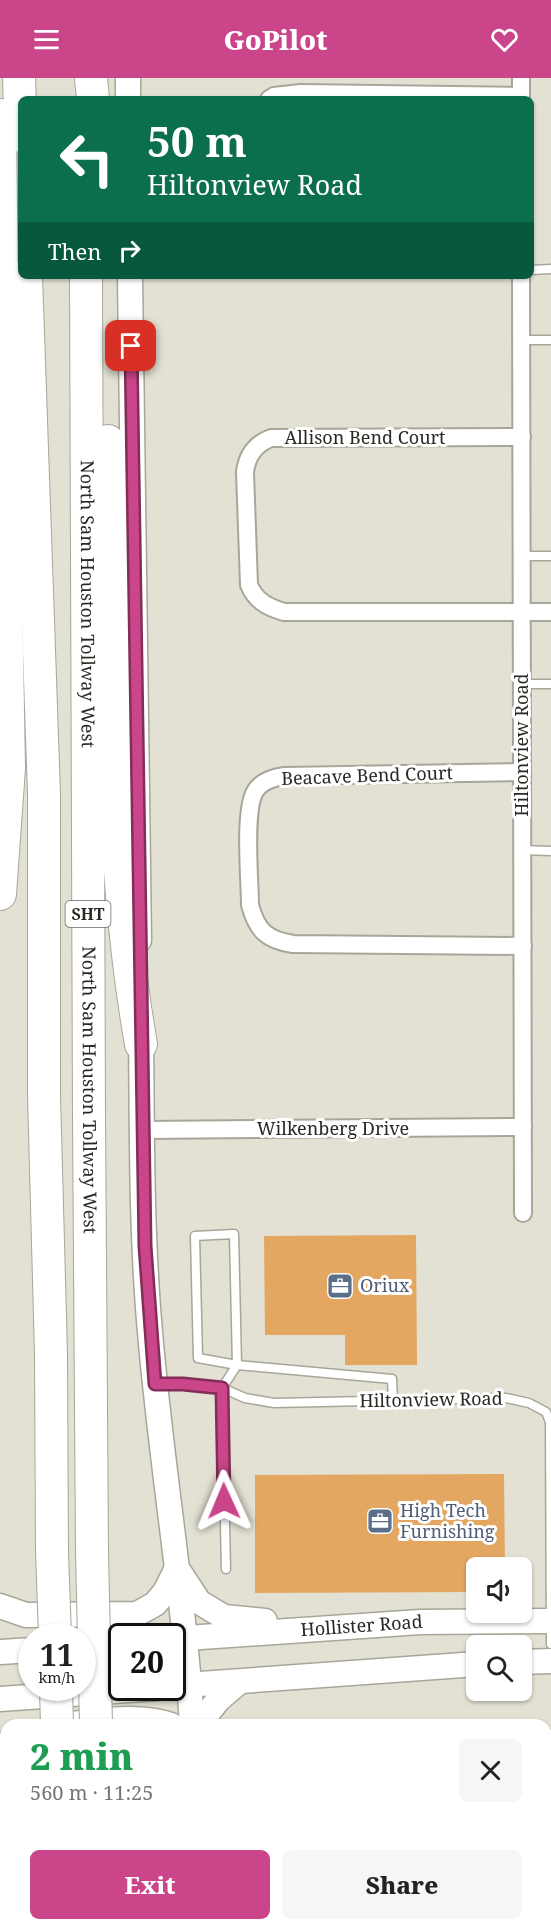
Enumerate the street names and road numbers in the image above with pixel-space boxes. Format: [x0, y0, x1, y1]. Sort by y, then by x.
street label: Allison Bend Court [285, 425, 445, 449]
street label: North Sam Houston Tollway West [76, 460, 101, 748]
street label: Hiltonview Road [509, 673, 533, 817]
street label: Beacave Bend Court [281, 760, 453, 790]
road number: SHT [66, 901, 110, 927]
street label: North Sam Houston Tollway West [77, 946, 103, 1234]
street label: Wilkenberg Drive [257, 1116, 409, 1140]
street label: Hiltonview Road [359, 1386, 503, 1412]
street label: Hollister Road [300, 1609, 423, 1641]

